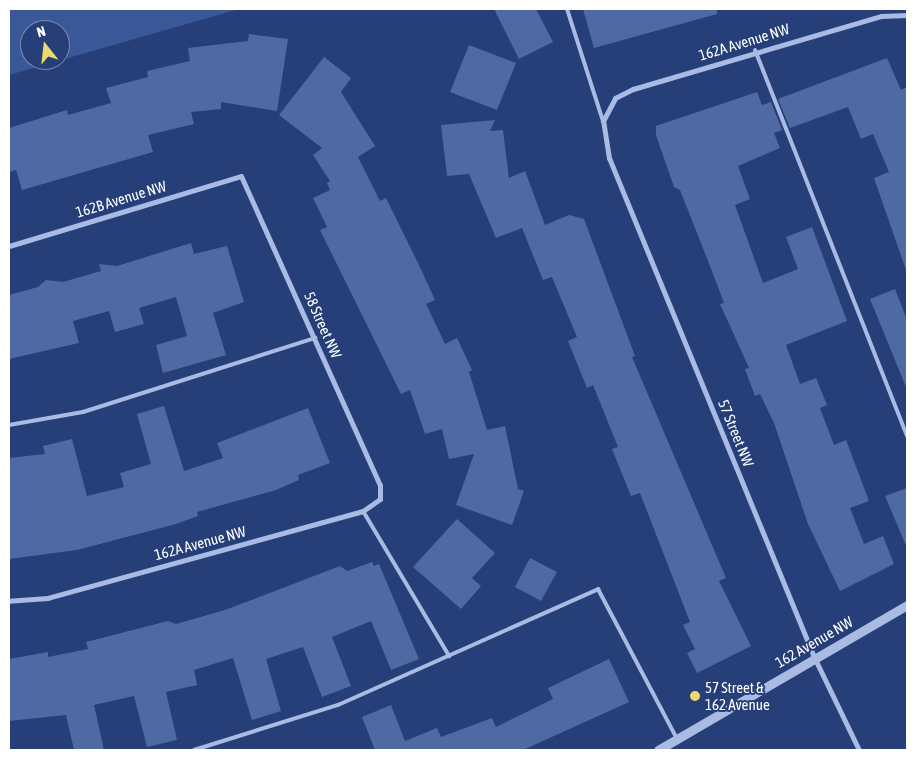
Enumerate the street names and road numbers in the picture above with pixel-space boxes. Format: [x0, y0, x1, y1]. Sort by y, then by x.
street label: 162A Avenue NW [696, 20, 792, 64]
street label: 162B Avenue NW [74, 177, 168, 221]
street label: 58 Street NW [300, 289, 346, 361]
street label: 57 Street NW [714, 397, 758, 469]
street label: 162A Avenue NW [152, 522, 248, 564]
street label: 162 Avenue NW [772, 613, 856, 671]

